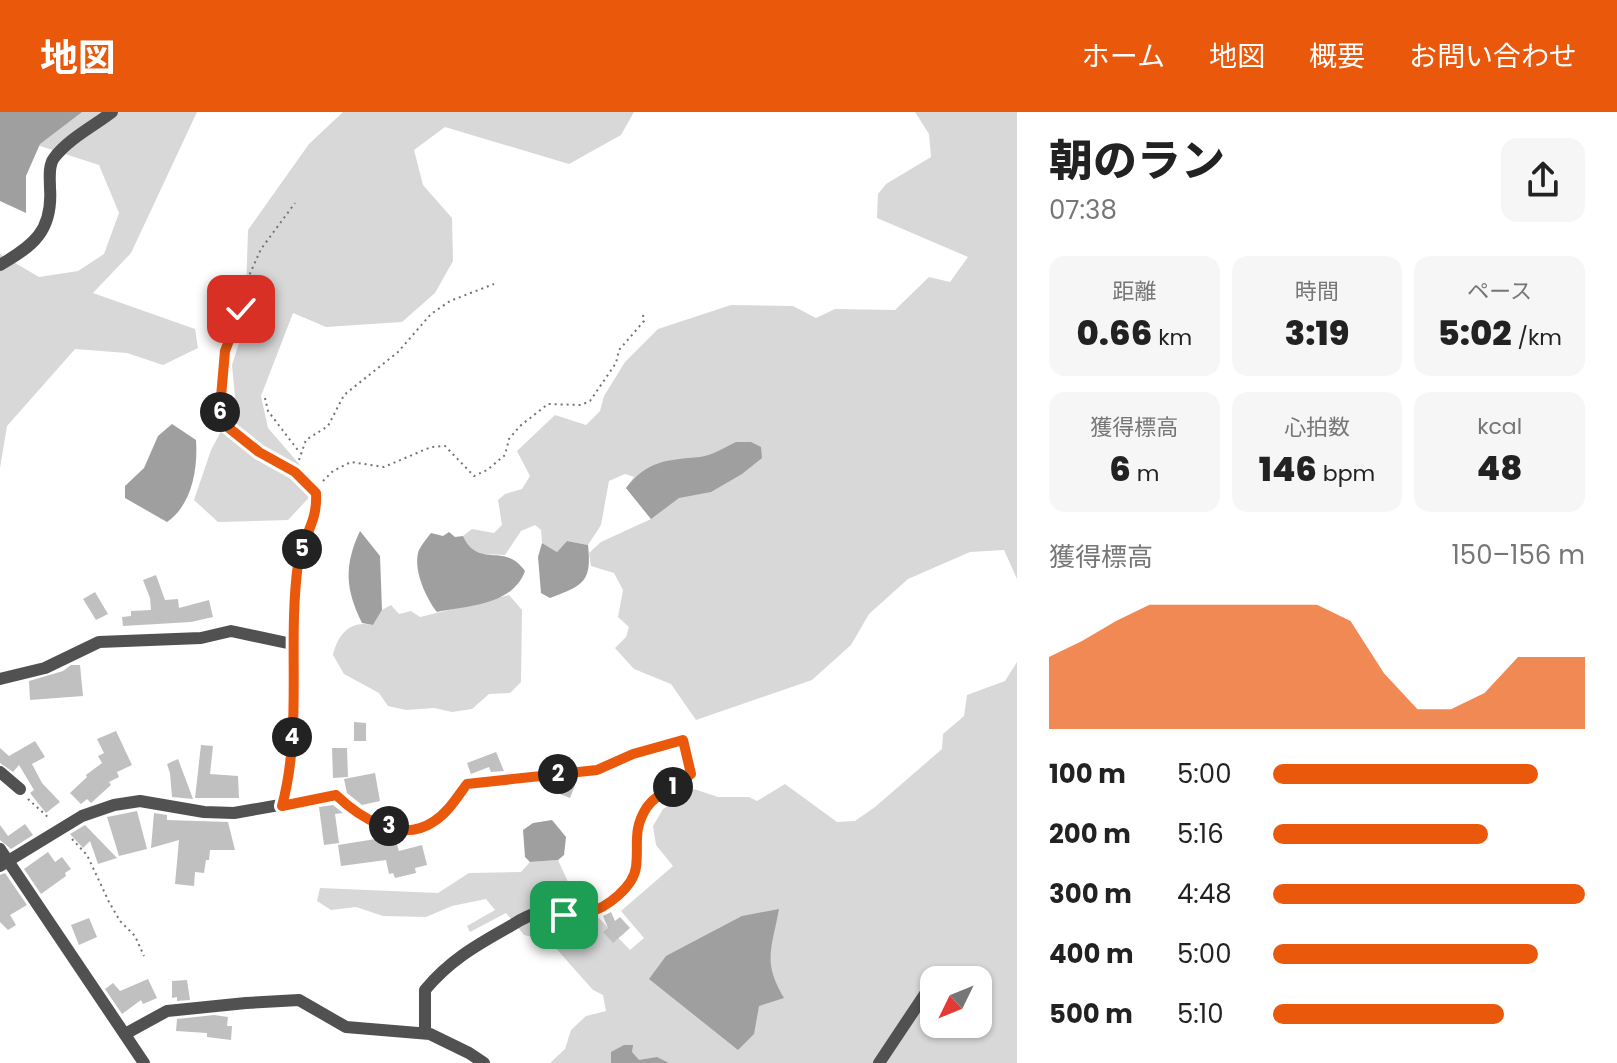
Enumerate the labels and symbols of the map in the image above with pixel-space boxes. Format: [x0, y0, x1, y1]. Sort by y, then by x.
pin [207, 275, 275, 343]
pin: 6 [200, 392, 240, 432]
pin: 5 [282, 529, 322, 569]
pin: 4 [272, 717, 312, 757]
pin: 2 [538, 754, 578, 794]
pin: 1 [653, 767, 693, 807]
pin: 3 [369, 806, 409, 846]
pin [530, 881, 598, 949]
north arrow [920, 966, 992, 1038]

